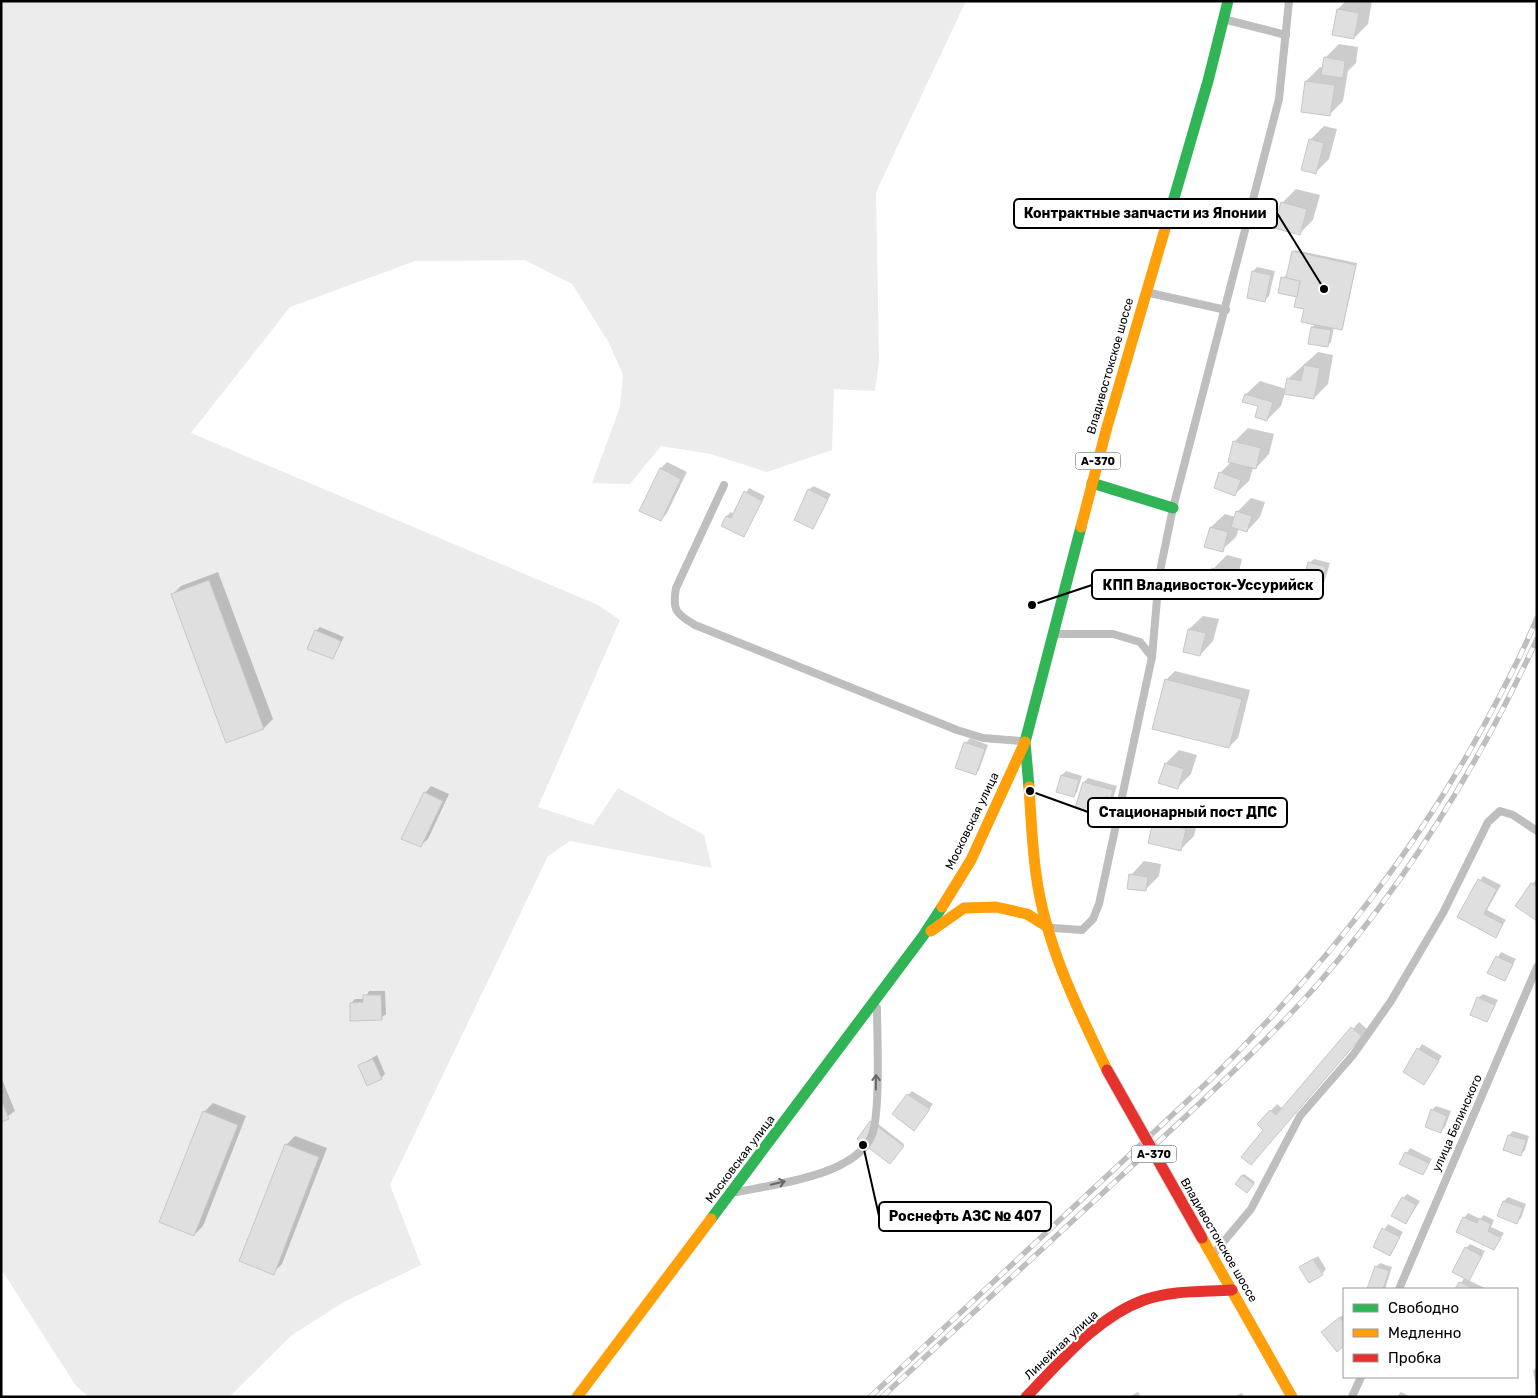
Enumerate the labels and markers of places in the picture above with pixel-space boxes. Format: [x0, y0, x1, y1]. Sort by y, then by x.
callout: Контрактные запчасти из Японии [1014, 199, 1277, 228]
callout: КПП Владивосток-Уссурийск [1092, 570, 1323, 599]
callout: Стационарный пост ДПС [1088, 798, 1287, 827]
callout: Роснефть АЗС № 407 [879, 1202, 1051, 1231]

